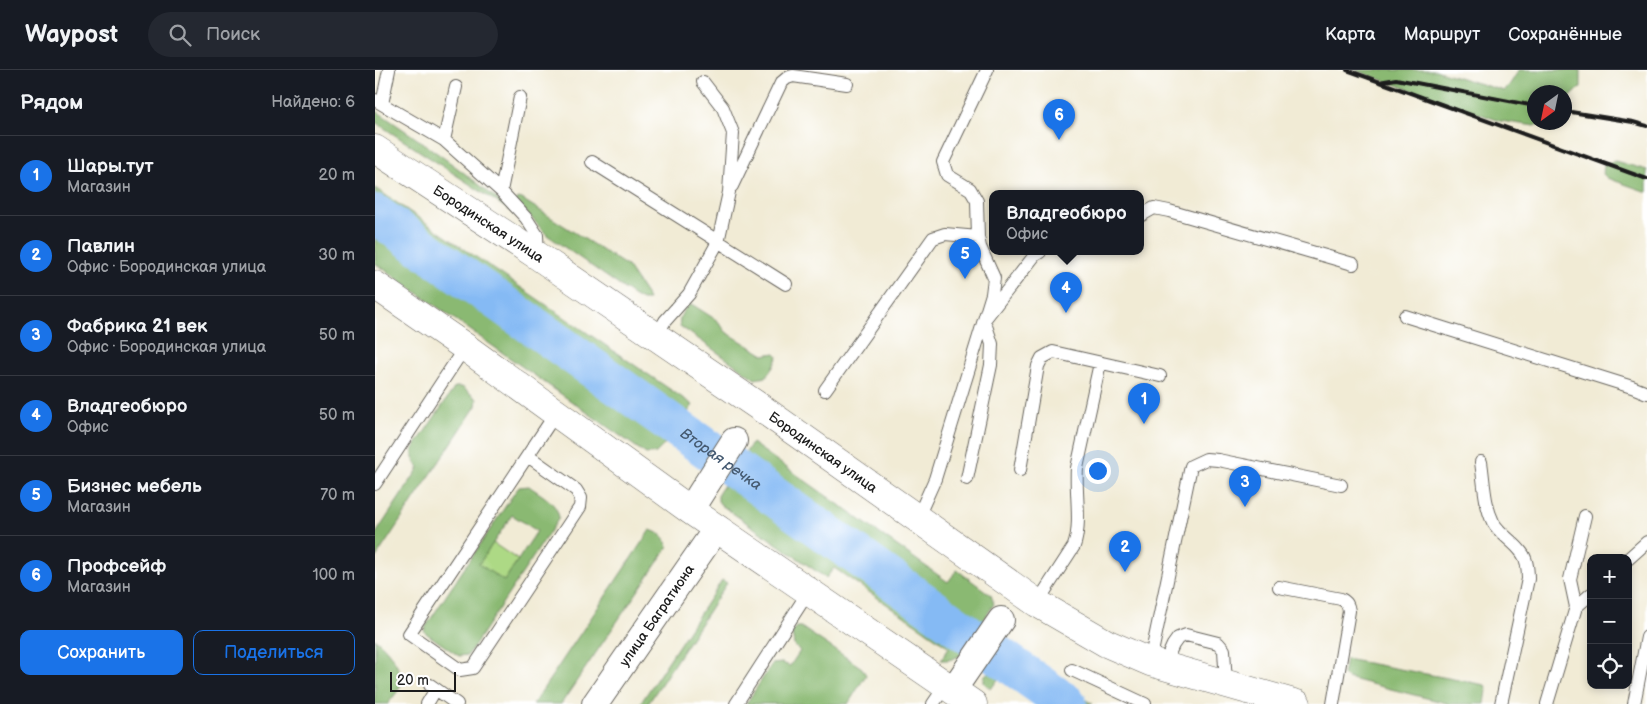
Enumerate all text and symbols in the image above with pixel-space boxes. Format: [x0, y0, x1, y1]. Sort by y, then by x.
search box [148, 12, 498, 57]
text: Waypost [25, 20, 118, 49]
icon: search [166, 21, 194, 49]
text: Поиск [206, 23, 260, 46]
text: Карта [1325, 24, 1376, 45]
text: Маршрут [1404, 24, 1480, 45]
text: Сохранённые [1508, 24, 1622, 45]
north arrow [1527, 85, 1572, 130]
text: Рядом [20, 90, 83, 115]
text: Найдено: 6 [271, 93, 355, 112]
pin: 6 [1043, 99, 1075, 140]
text: Шары.тут [67, 155, 153, 178]
text: 1 [33, 166, 39, 185]
text: 20 m [319, 166, 355, 185]
text: Магазин [67, 178, 131, 197]
street label: Бородинская улица [430, 181, 548, 266]
popup [989, 190, 1144, 255]
text: Владгеобюро [1006, 202, 1127, 225]
text: Офис [1006, 225, 1048, 244]
text: Павлин [67, 235, 135, 258]
pin: 5 [949, 238, 981, 279]
text: 2 [31, 246, 41, 265]
text: 30 m [318, 246, 355, 265]
text: Офис · Бородинская улица [67, 258, 266, 277]
pin: 4 [1050, 272, 1082, 313]
text: Фабрика 21 век [67, 315, 207, 338]
text: 3 [31, 326, 41, 345]
text: 50 m [319, 326, 355, 345]
text: Офис · Бородинская улица [67, 338, 266, 357]
pin: 1 [1128, 383, 1160, 424]
text: Владгеобюро [67, 395, 187, 418]
text: 4 [31, 406, 41, 425]
text: 50 m [319, 406, 355, 425]
street label: Бородинская улица [766, 408, 881, 496]
text: Офис [67, 418, 109, 437]
water label: Вторая речка [677, 424, 766, 494]
your location [1085, 458, 1111, 484]
pin: 3 [1229, 466, 1261, 507]
text: Бизнес мебель [67, 475, 202, 498]
text: 5 [31, 486, 41, 505]
text: 70 m [320, 486, 355, 505]
text: Магазин [67, 498, 131, 517]
pin: 2 [1109, 531, 1141, 572]
map controls [1587, 554, 1632, 689]
button: + [1587, 554, 1632, 599]
text: Профсейф [67, 555, 167, 578]
street label: улица Багратиона [615, 560, 698, 669]
text: 6 [31, 566, 41, 585]
text: 100 m [312, 566, 355, 585]
text: Магазин [67, 578, 131, 597]
button: − [1587, 599, 1632, 644]
button: Сохранить [20, 630, 183, 675]
button: Поделиться [193, 630, 355, 675]
button: locate [1587, 644, 1632, 689]
scale bar [390, 669, 456, 692]
text: 20 m [397, 672, 429, 689]

